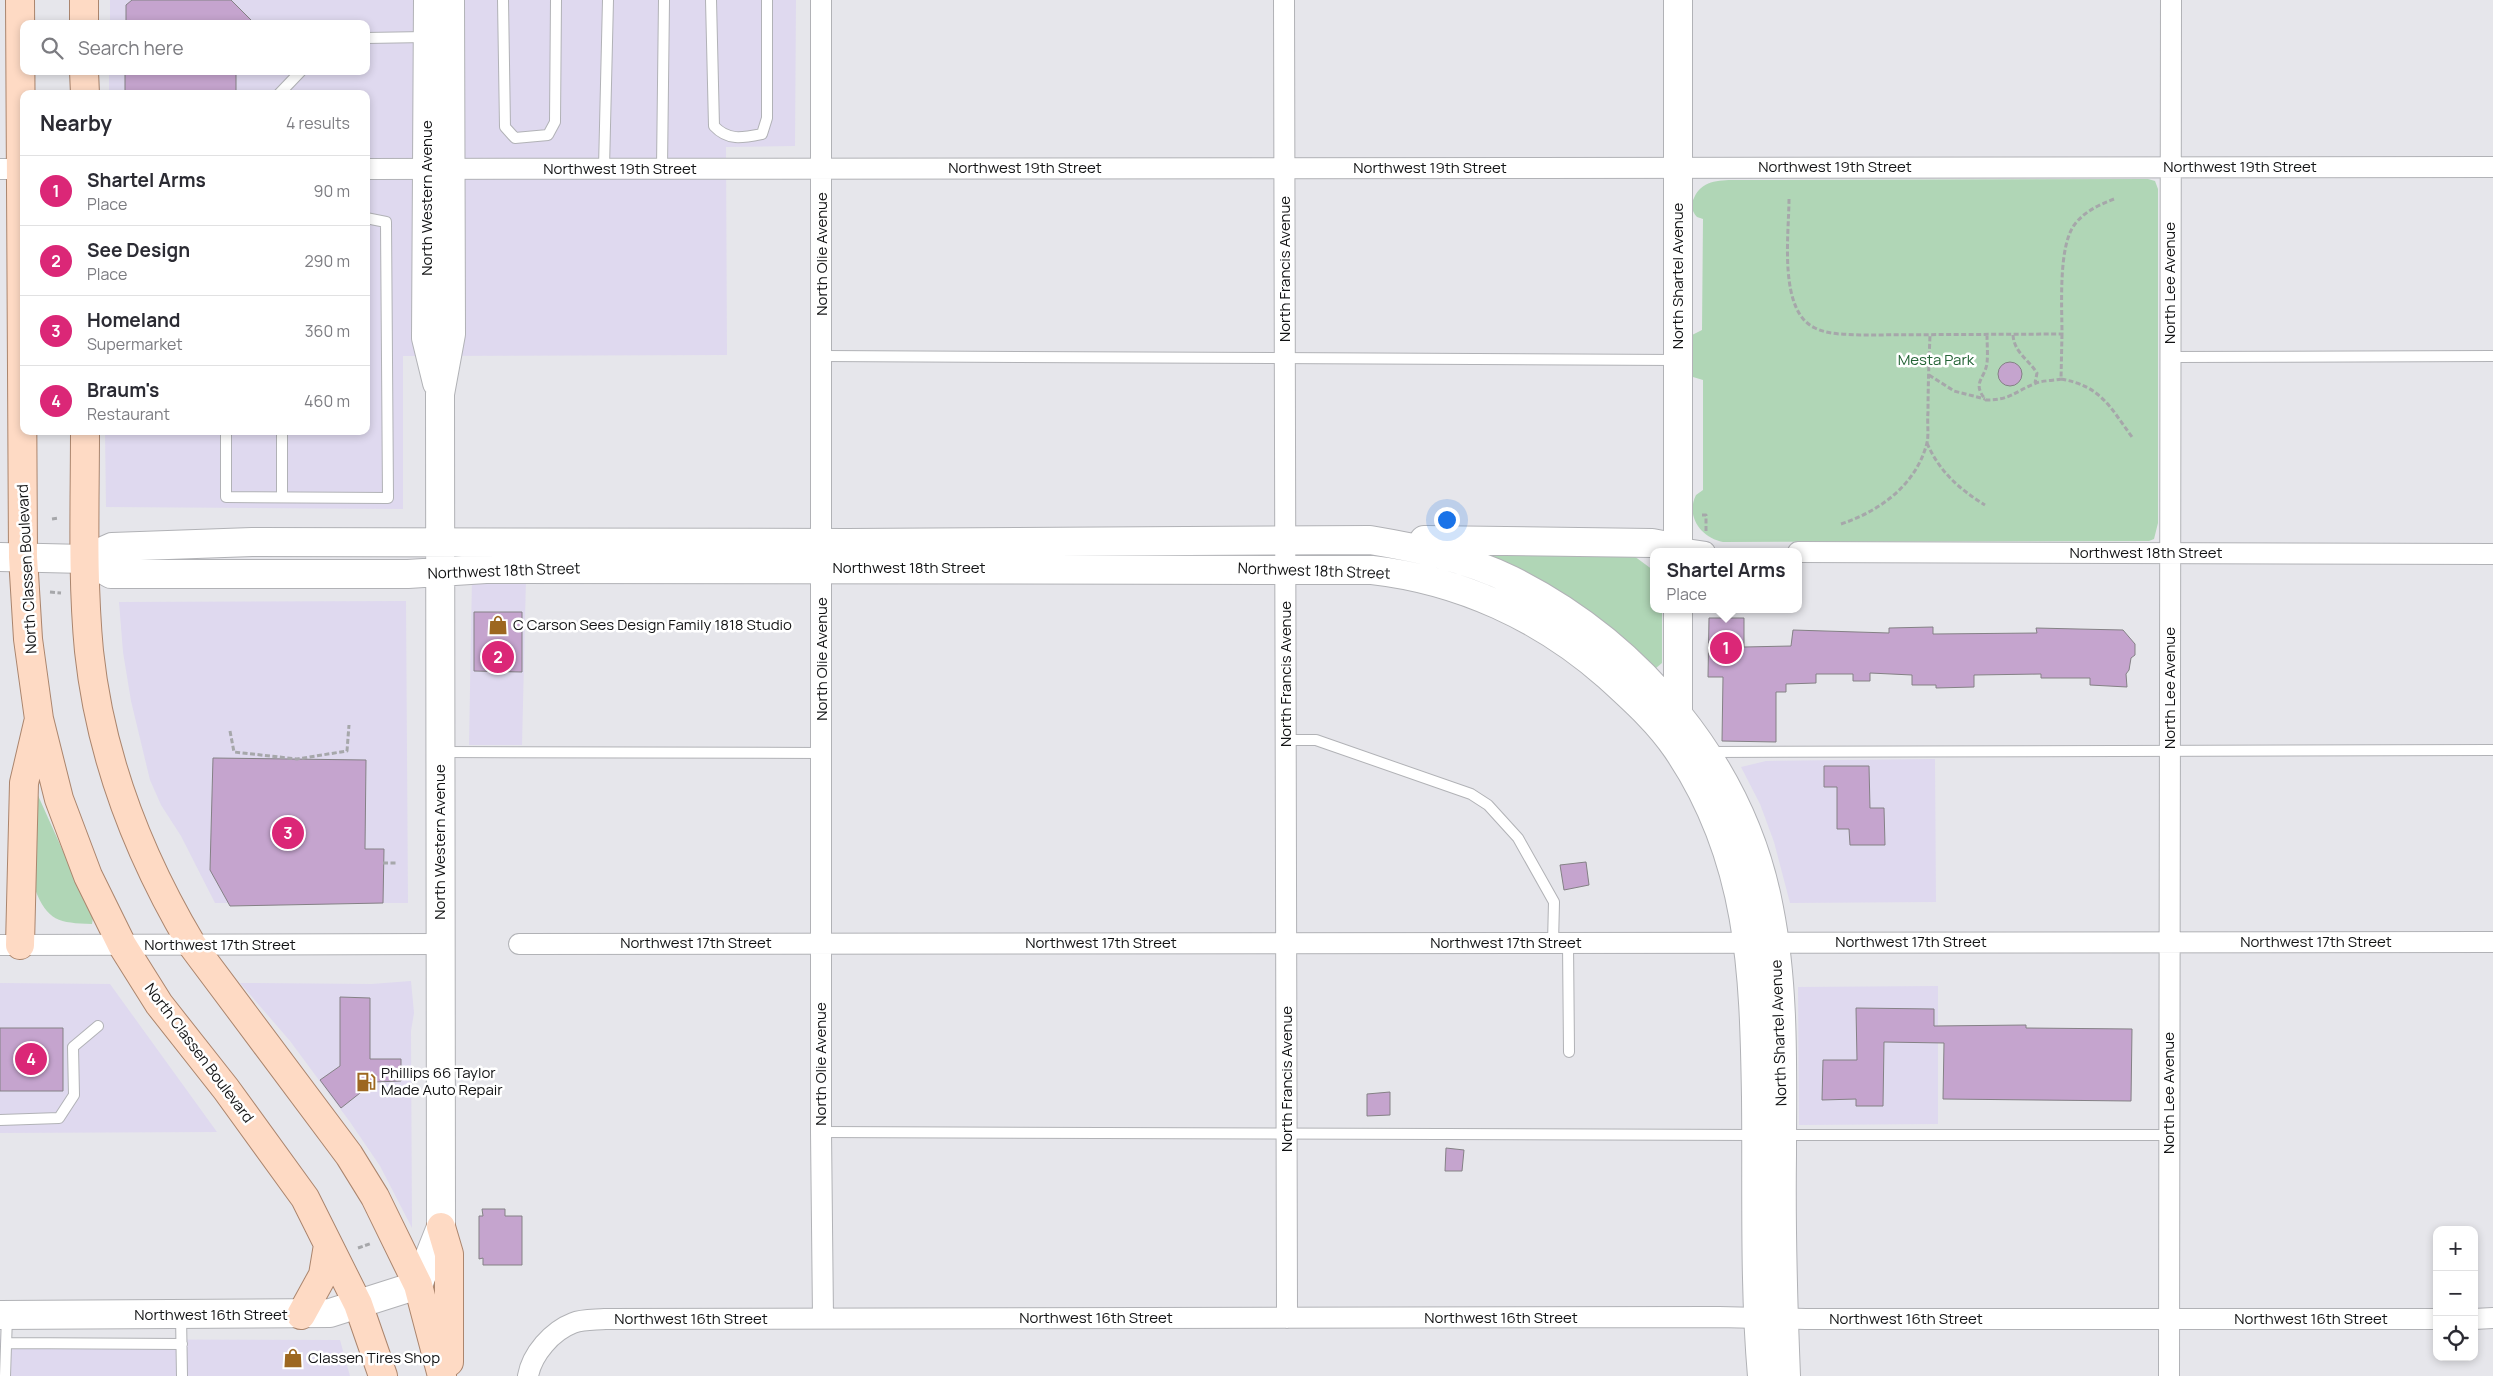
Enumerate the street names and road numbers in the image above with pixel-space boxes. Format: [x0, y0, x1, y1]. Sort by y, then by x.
street label: North Western Avenue [416, 120, 437, 276]
street label: Northwest 19th Street [1758, 156, 1912, 177]
street label: Northwest 19th Street [2163, 156, 2317, 177]
street label: Northwest 19th Street [948, 157, 1102, 178]
street label: Northwest 19th Street [1353, 157, 1507, 178]
street label: Northwest 19th Street [543, 158, 697, 179]
street label: North Olie Avenue [811, 192, 832, 316]
street label: North Francis Avenue [1274, 196, 1295, 342]
street label: North Shartel Avenue [1667, 202, 1688, 349]
street label: North Lee Avenue [2159, 222, 2180, 344]
street label: North Classen Boulevard [12, 484, 41, 654]
street label: Northwest 18th Street [2070, 542, 2222, 563]
street label: Northwest 18th Street [427, 557, 581, 584]
street label: Northwest 18th Street [833, 557, 985, 578]
street label: Northwest 18th Street [1237, 557, 1391, 584]
street label: North Olie Avenue [811, 597, 832, 721]
street label: North Francis Avenue [1275, 601, 1296, 747]
street label: North Lee Avenue [2159, 627, 2180, 749]
street label: North Western Avenue [429, 764, 450, 920]
street label: Northwest 17th Street [1835, 931, 1987, 952]
street label: Northwest 17th Street [2240, 931, 2392, 952]
street label: Northwest 17th Street [620, 932, 772, 953]
street label: Northwest 17th Street [1025, 932, 1177, 953]
street label: Northwest 17th Street [1430, 932, 1582, 953]
street label: Northwest 17th Street [144, 934, 296, 955]
street label: North Shartel Avenue [1765, 959, 1792, 1107]
street label: North Classen Boulevard [140, 979, 259, 1127]
street label: North Olie Avenue [810, 1002, 831, 1126]
street label: North Francis Avenue [1276, 1006, 1297, 1152]
street label: North Lee Avenue [2158, 1032, 2179, 1154]
street label: Northwest 16th Street [134, 1304, 288, 1325]
street label: Northwest 16th Street [1019, 1307, 1173, 1328]
street label: Northwest 16th Street [1424, 1307, 1578, 1328]
street label: Northwest 16th Street [614, 1308, 768, 1329]
street label: Northwest 16th Street [1829, 1308, 1983, 1329]
street label: Northwest 16th Street [2234, 1308, 2388, 1329]

